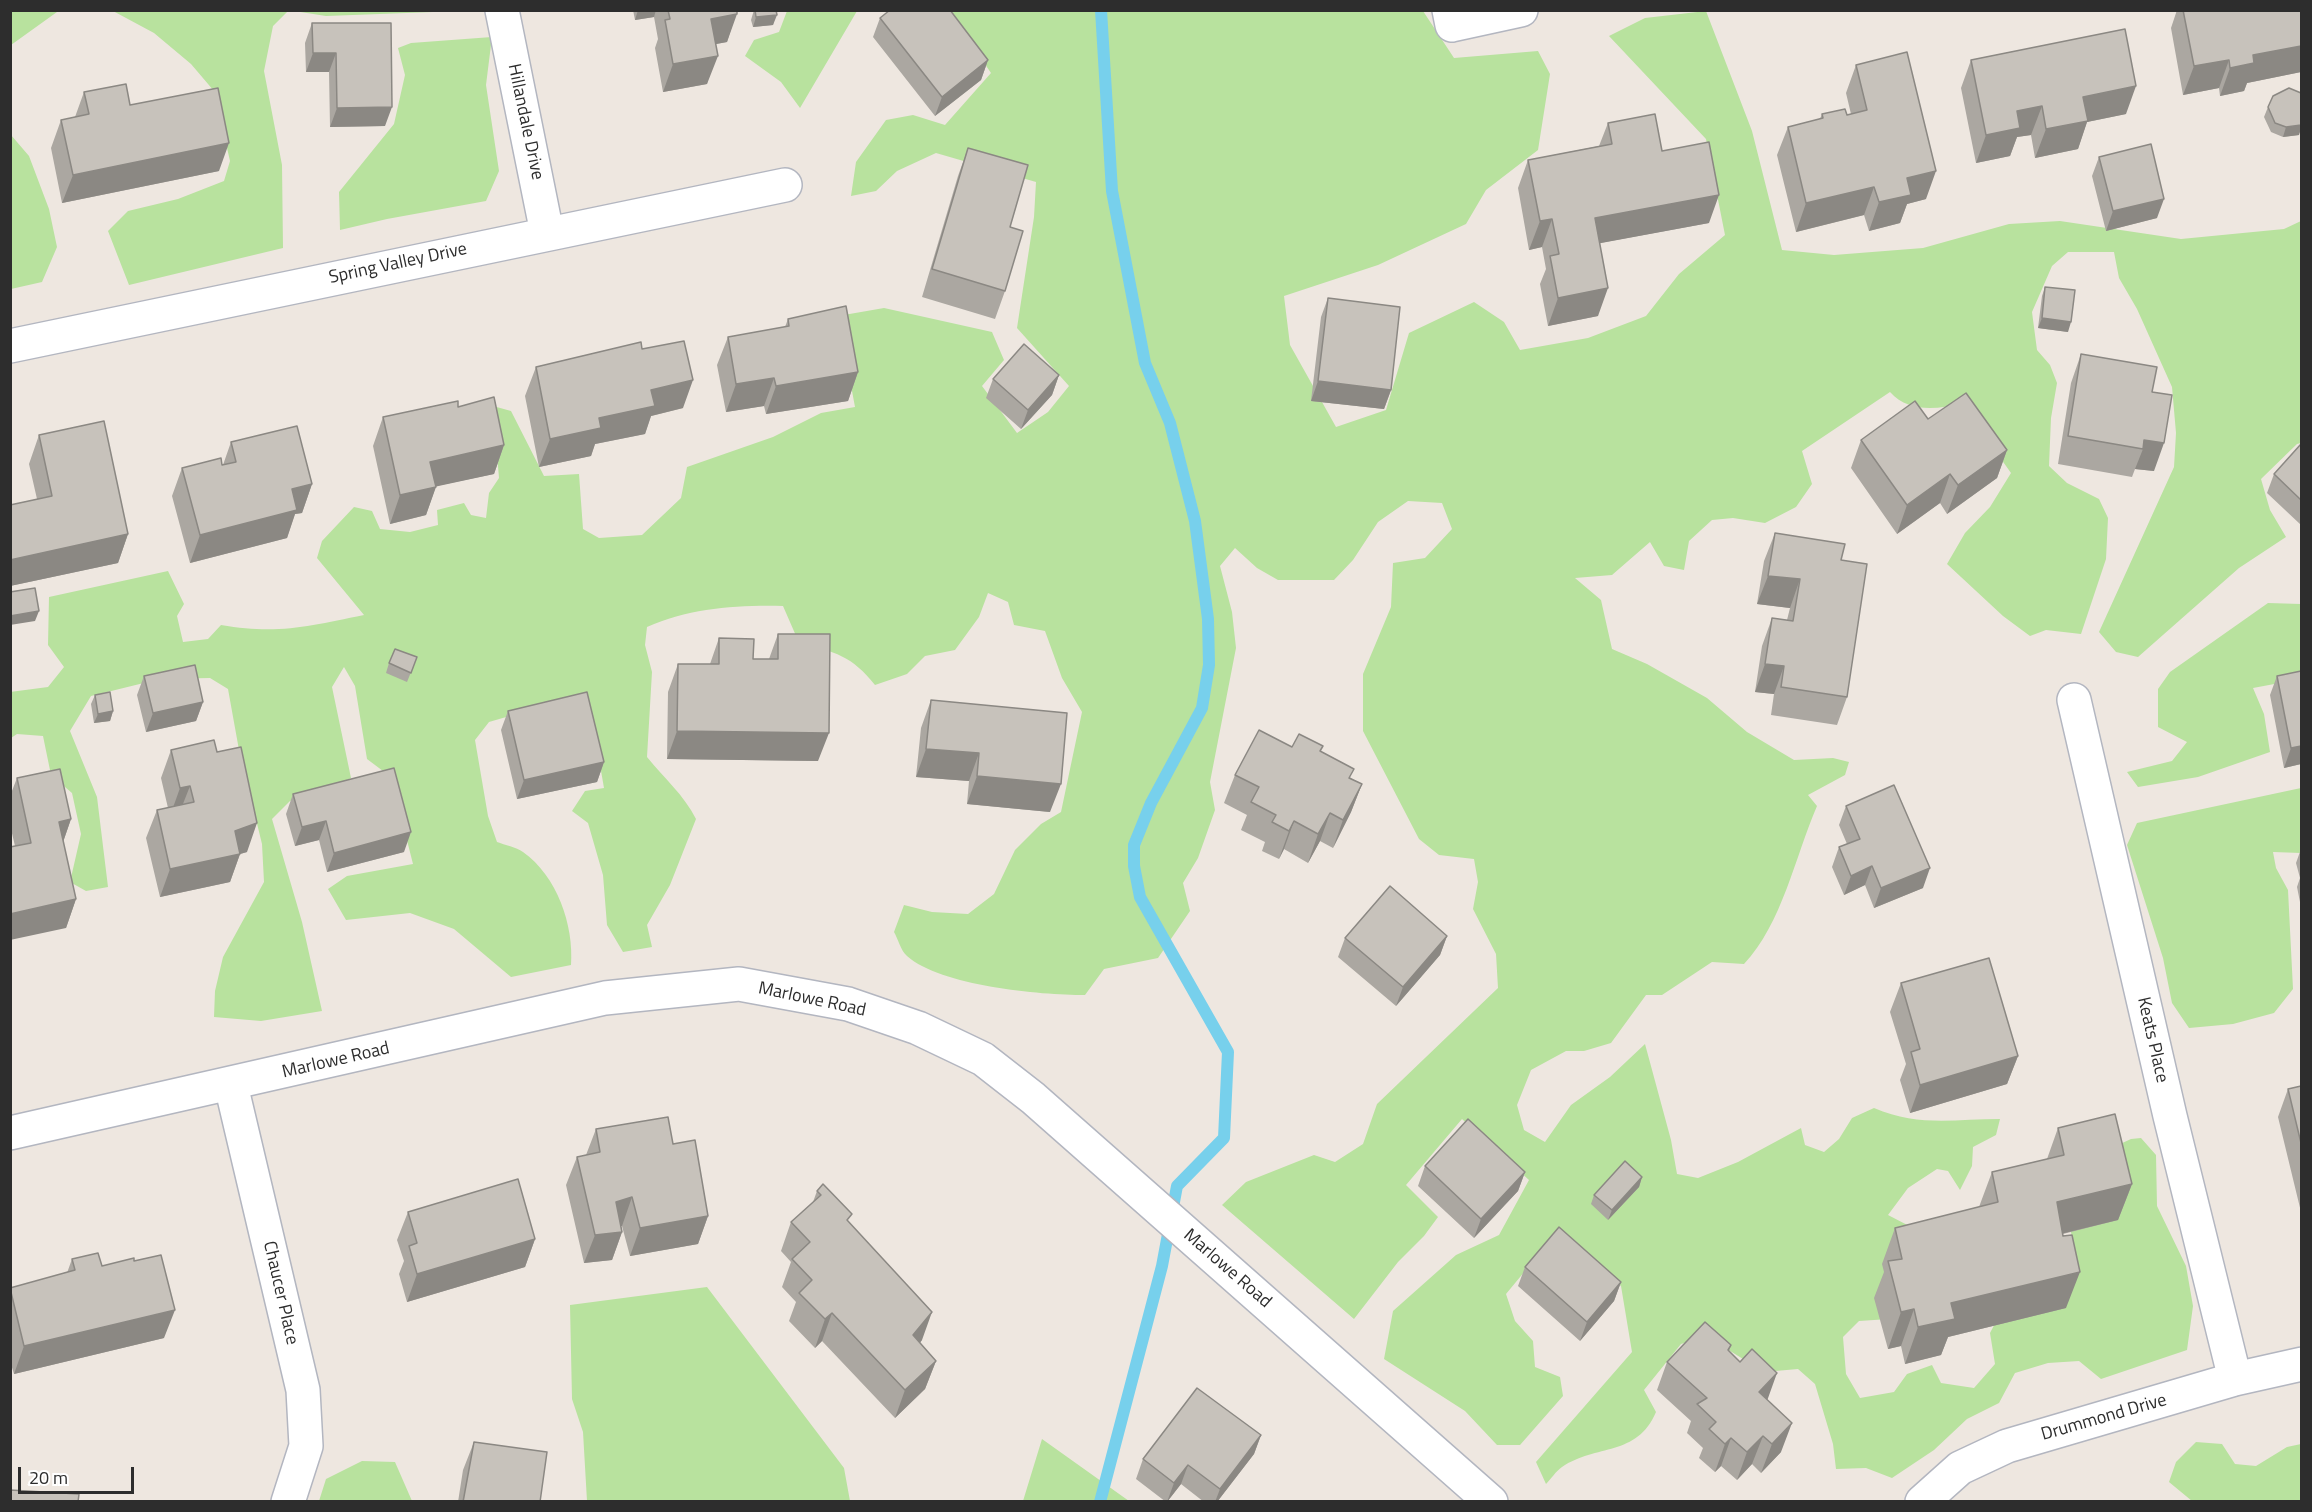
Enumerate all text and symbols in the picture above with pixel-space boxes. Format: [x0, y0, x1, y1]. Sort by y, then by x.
street label: Hillandale Drive [502, 62, 548, 182]
street label: Spring Valley Drive [327, 239, 469, 289]
street label: Marlowe Road [756, 978, 868, 1022]
street label: Keats Place [2132, 995, 2172, 1085]
street label: Marlowe Road [280, 1038, 392, 1084]
street label: Marlowe Road [1179, 1225, 1275, 1313]
street label: Chaucer Place [258, 1239, 302, 1347]
street label: Drummond Drive [2039, 1390, 2169, 1446]
scale bar [21, 1455, 136, 1493]
text: 20 m [29, 1464, 68, 1491]

